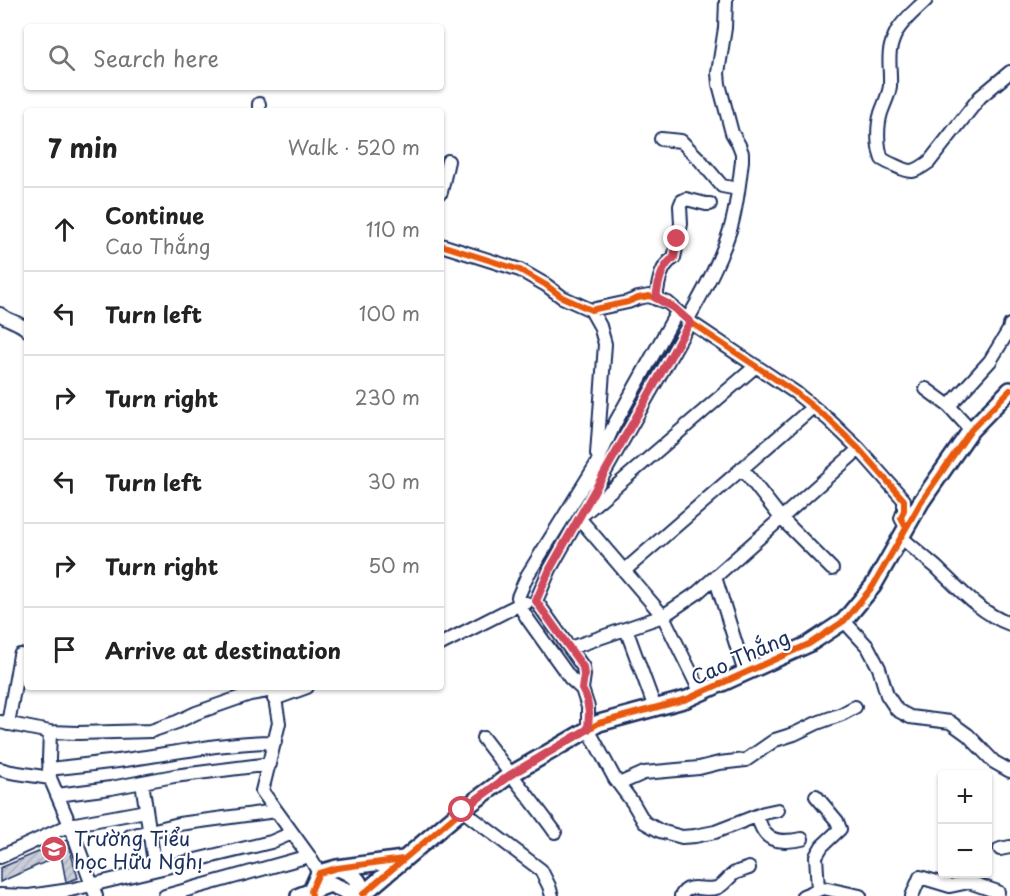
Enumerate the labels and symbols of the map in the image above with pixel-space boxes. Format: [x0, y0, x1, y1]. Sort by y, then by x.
route end [663, 225, 689, 251]
street label: Cao Thắng [686, 622, 794, 692]
route start [448, 796, 474, 822]
place label: Trường Tiểu học Hữu Nghị [74, 823, 203, 876]
school or university icon: Trường Tiểu học Hữu Nghị [39, 834, 69, 864]

